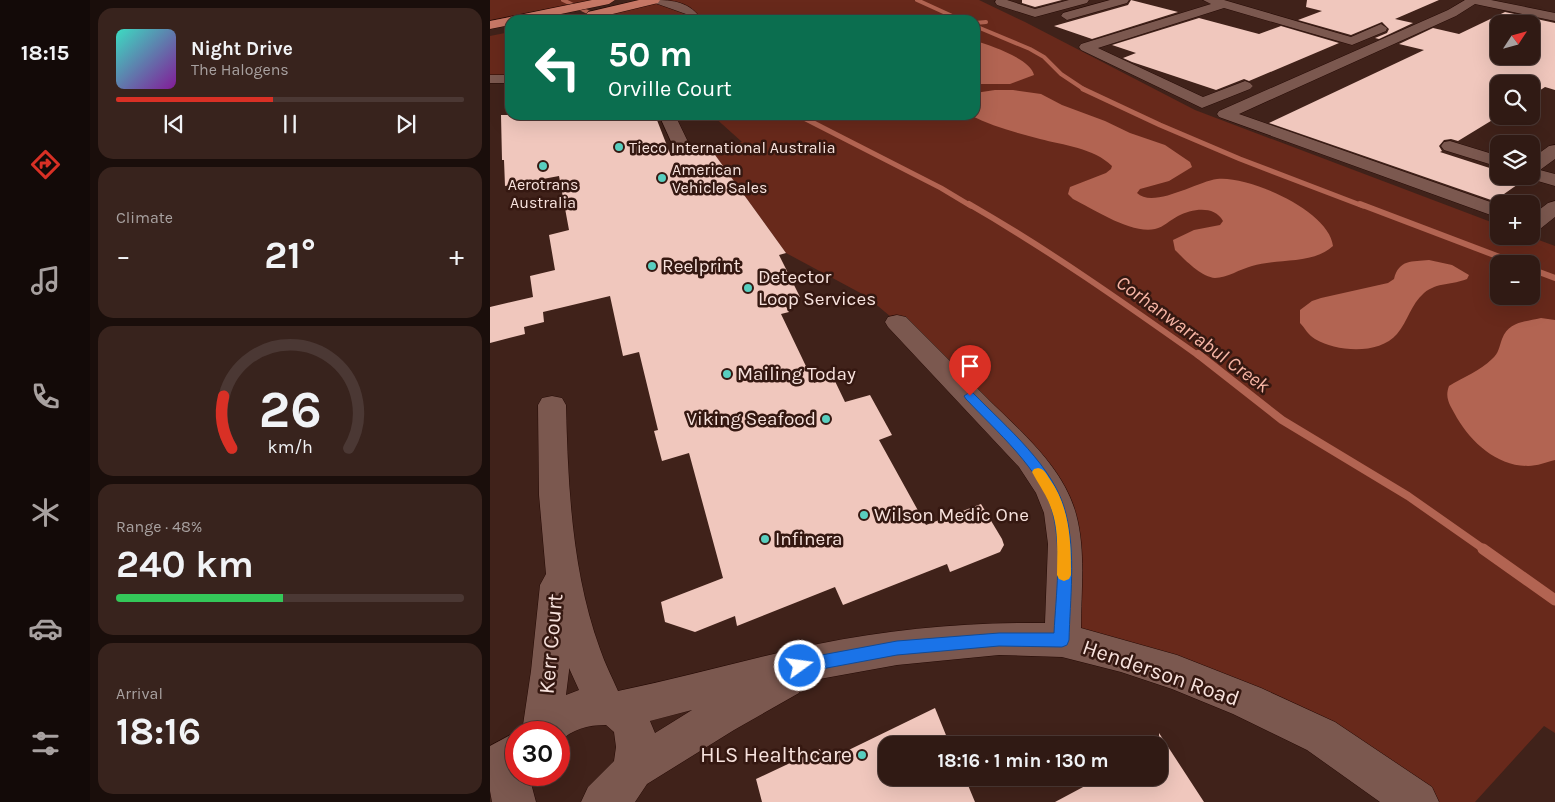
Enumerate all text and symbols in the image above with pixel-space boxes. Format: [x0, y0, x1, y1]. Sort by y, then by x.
north arrow [1490, 15, 1540, 65]
map controls [1490, 15, 1540, 305]
text: 50 m [608, 34, 693, 75]
icon: left [525, 35, 590, 100]
text: Night Drive [191, 38, 293, 60]
text: 18:15 [21, 40, 69, 66]
text: The Halogens [191, 60, 289, 79]
button: search [1490, 75, 1540, 125]
text: Orville Court [608, 76, 732, 102]
icon: previous [160, 110, 188, 138]
icon: pause [276, 110, 304, 138]
icon: next [392, 110, 420, 138]
button: layers [1490, 135, 1540, 185]
place label: Tieco International Australia [629, 138, 836, 157]
marker: Tieco International Australia [613, 141, 625, 153]
icon: directions [28, 147, 63, 182]
marker: Aerotrans Australia [537, 160, 549, 172]
place label: American Vehicle Sales [672, 160, 767, 197]
marker: American Vehicle Sales [656, 172, 668, 184]
place label: Aerotrans Australia [508, 175, 578, 212]
button: + [1490, 195, 1540, 245]
text: Climate [116, 208, 173, 227]
text: 21° [264, 233, 316, 278]
text: − [116, 239, 131, 272]
text: + [449, 239, 464, 272]
place label: Reelprint [662, 255, 741, 277]
button: − [1490, 255, 1540, 305]
marker: Reelprint [646, 260, 658, 272]
icon: music [28, 263, 63, 298]
place label: Detector Loop Services [758, 266, 876, 310]
water label: Corhanwarrabul Creek [1112, 271, 1275, 398]
marker: Detector Loop Services [742, 282, 754, 294]
pin [949, 345, 991, 396]
icon: arrive [956, 352, 984, 380]
place label: Mailing Today [737, 363, 856, 385]
marker: Mailing Today [721, 368, 733, 380]
icon: phone [28, 379, 63, 414]
text: 26 [258, 379, 322, 440]
place label: Viking Seafood [686, 408, 816, 430]
marker: Viking Seafood [820, 413, 832, 425]
text: km/h [267, 437, 313, 458]
icon: climate [28, 495, 63, 530]
place label: Wilson Medic One [874, 504, 1029, 526]
marker: Wilson Medic One [858, 509, 870, 521]
text: Range · 48% [116, 517, 202, 536]
place label: Infinera [775, 528, 843, 550]
marker: Infinera [759, 533, 771, 545]
text: 240 km [116, 542, 254, 587]
street label: Kerr Court [534, 593, 568, 695]
icon: car [28, 611, 63, 646]
street label: Henderson Road [1079, 634, 1243, 712]
position arrow [773, 639, 825, 691]
text: Arrival [116, 684, 163, 703]
text: 18:16 [116, 709, 201, 754]
speed limit sign: 30 [505, 721, 570, 786]
icon: filters [28, 726, 63, 761]
place label: HLS Healthcare [700, 742, 852, 768]
marker: HLS Healthcare [856, 749, 868, 761]
text: 18:16 · 1 min · 130 m [937, 750, 1109, 772]

